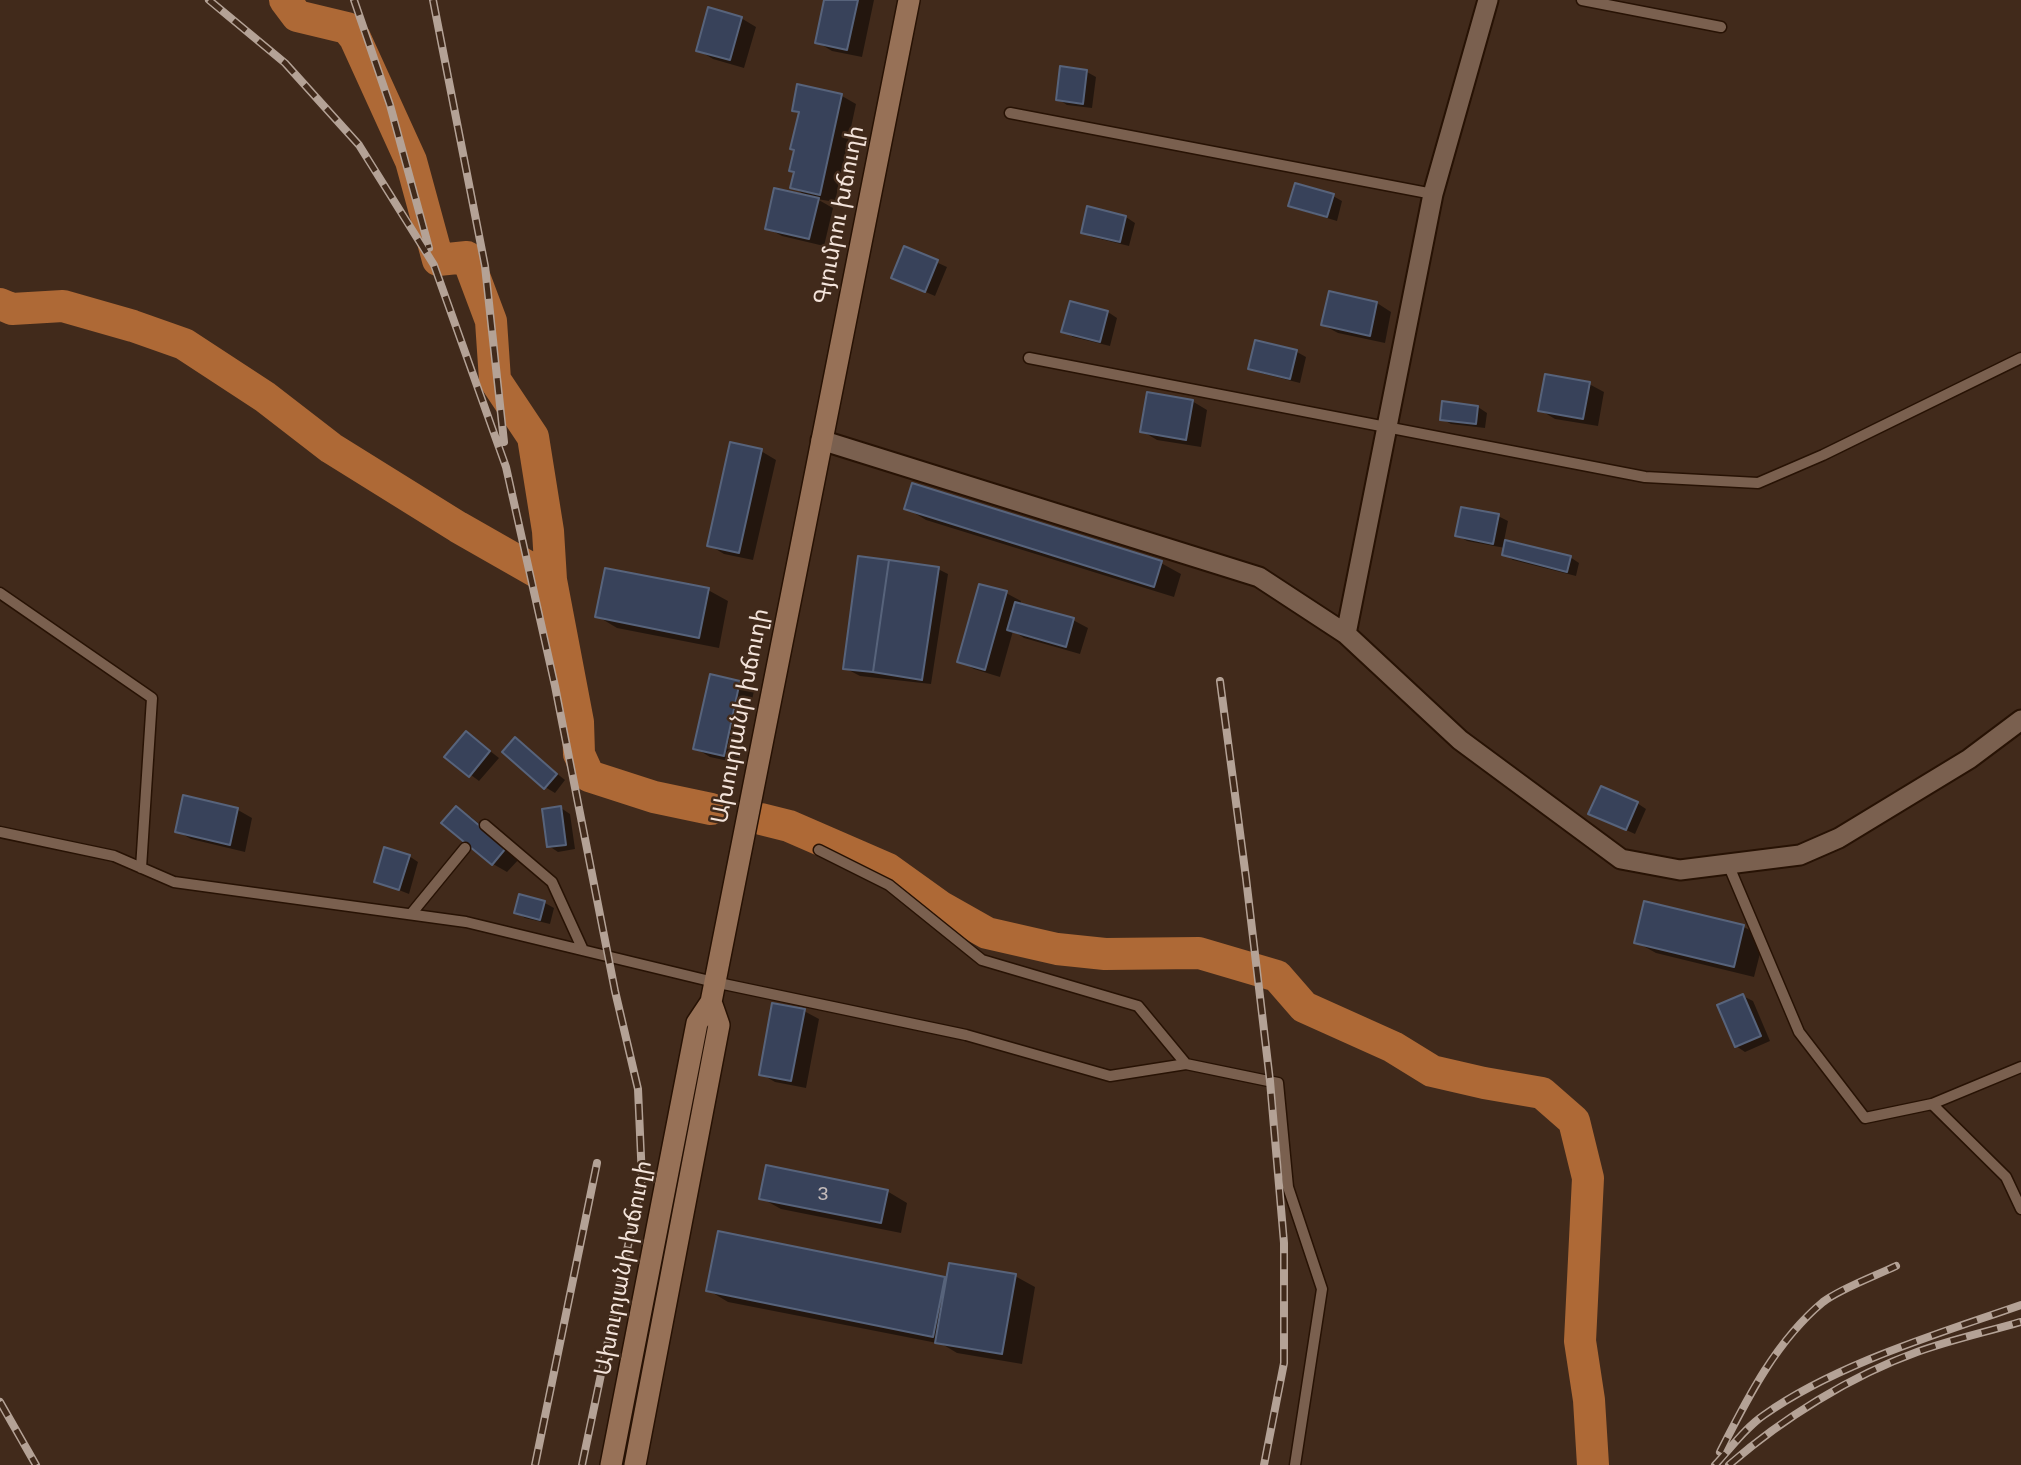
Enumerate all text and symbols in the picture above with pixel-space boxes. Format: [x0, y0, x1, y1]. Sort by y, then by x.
street label: Գյումրու խճուղի [808, 123, 870, 307]
street label: Ախուրյանի խճուղի [706, 606, 774, 826]
street label: Ախուրյանի խճուղի [589, 1158, 657, 1378]
house number: 3 [817, 1183, 829, 1205]

